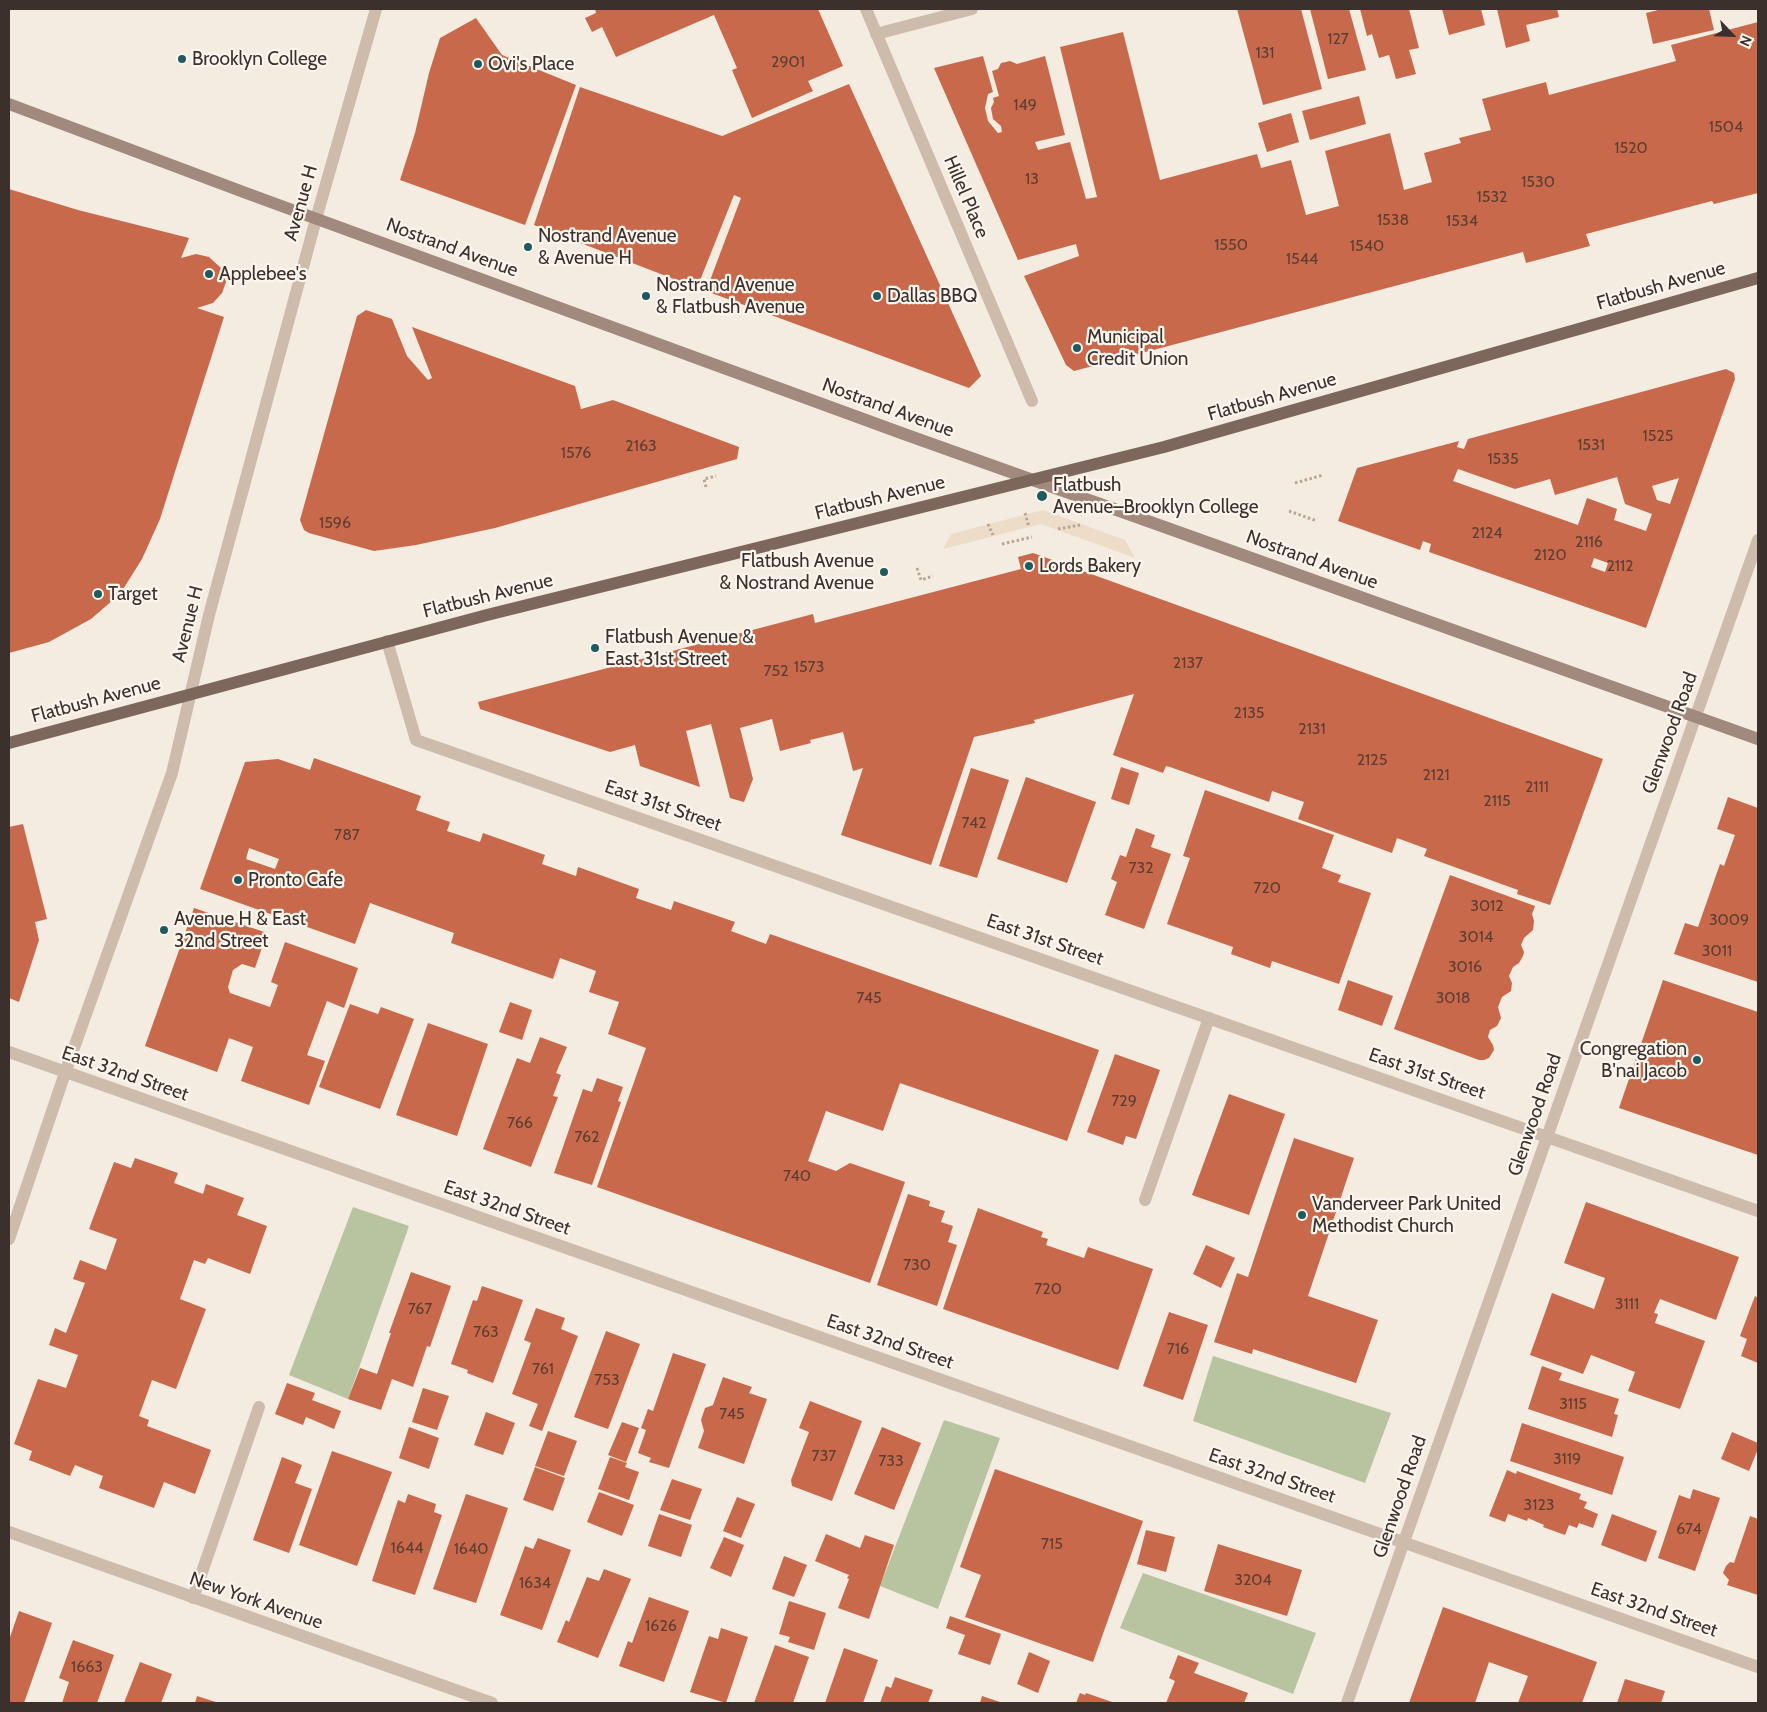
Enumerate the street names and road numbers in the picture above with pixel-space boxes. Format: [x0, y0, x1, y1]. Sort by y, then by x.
street label: Hillel Place [938, 152, 994, 242]
street label: Avenue H [279, 162, 323, 244]
street label: Nostrand Avenue [383, 214, 521, 282]
street label: Flatbush Avenue [1594, 257, 1728, 315]
street label: Flatbush Avenue [1205, 368, 1339, 426]
street label: Nostrand Avenue [819, 374, 957, 442]
street label: Flatbush Avenue [813, 471, 947, 525]
street label: Nostrand Avenue [1243, 526, 1381, 594]
street label: Flatbush Avenue [421, 569, 555, 623]
street label: Avenue H [168, 583, 208, 665]
street label: Glenwood Road [1637, 669, 1703, 797]
street label: Flatbush Avenue [29, 672, 163, 728]
street label: East 31st Street [602, 775, 724, 837]
street label: East 31st Street [984, 909, 1106, 971]
street label: East 32nd Street [59, 1042, 191, 1106]
street label: East 31st Street [1366, 1043, 1488, 1105]
street label: Glenwood Road [1503, 1051, 1567, 1179]
street label: East 32nd Street [441, 1176, 573, 1240]
street label: East 32nd Street [824, 1310, 956, 1374]
street label: Glenwood Road [1368, 1433, 1432, 1561]
street label: East 32nd Street [1206, 1444, 1338, 1508]
street label: New York Avenue [186, 1568, 326, 1634]
street label: East 32nd Street [1588, 1578, 1720, 1642]

